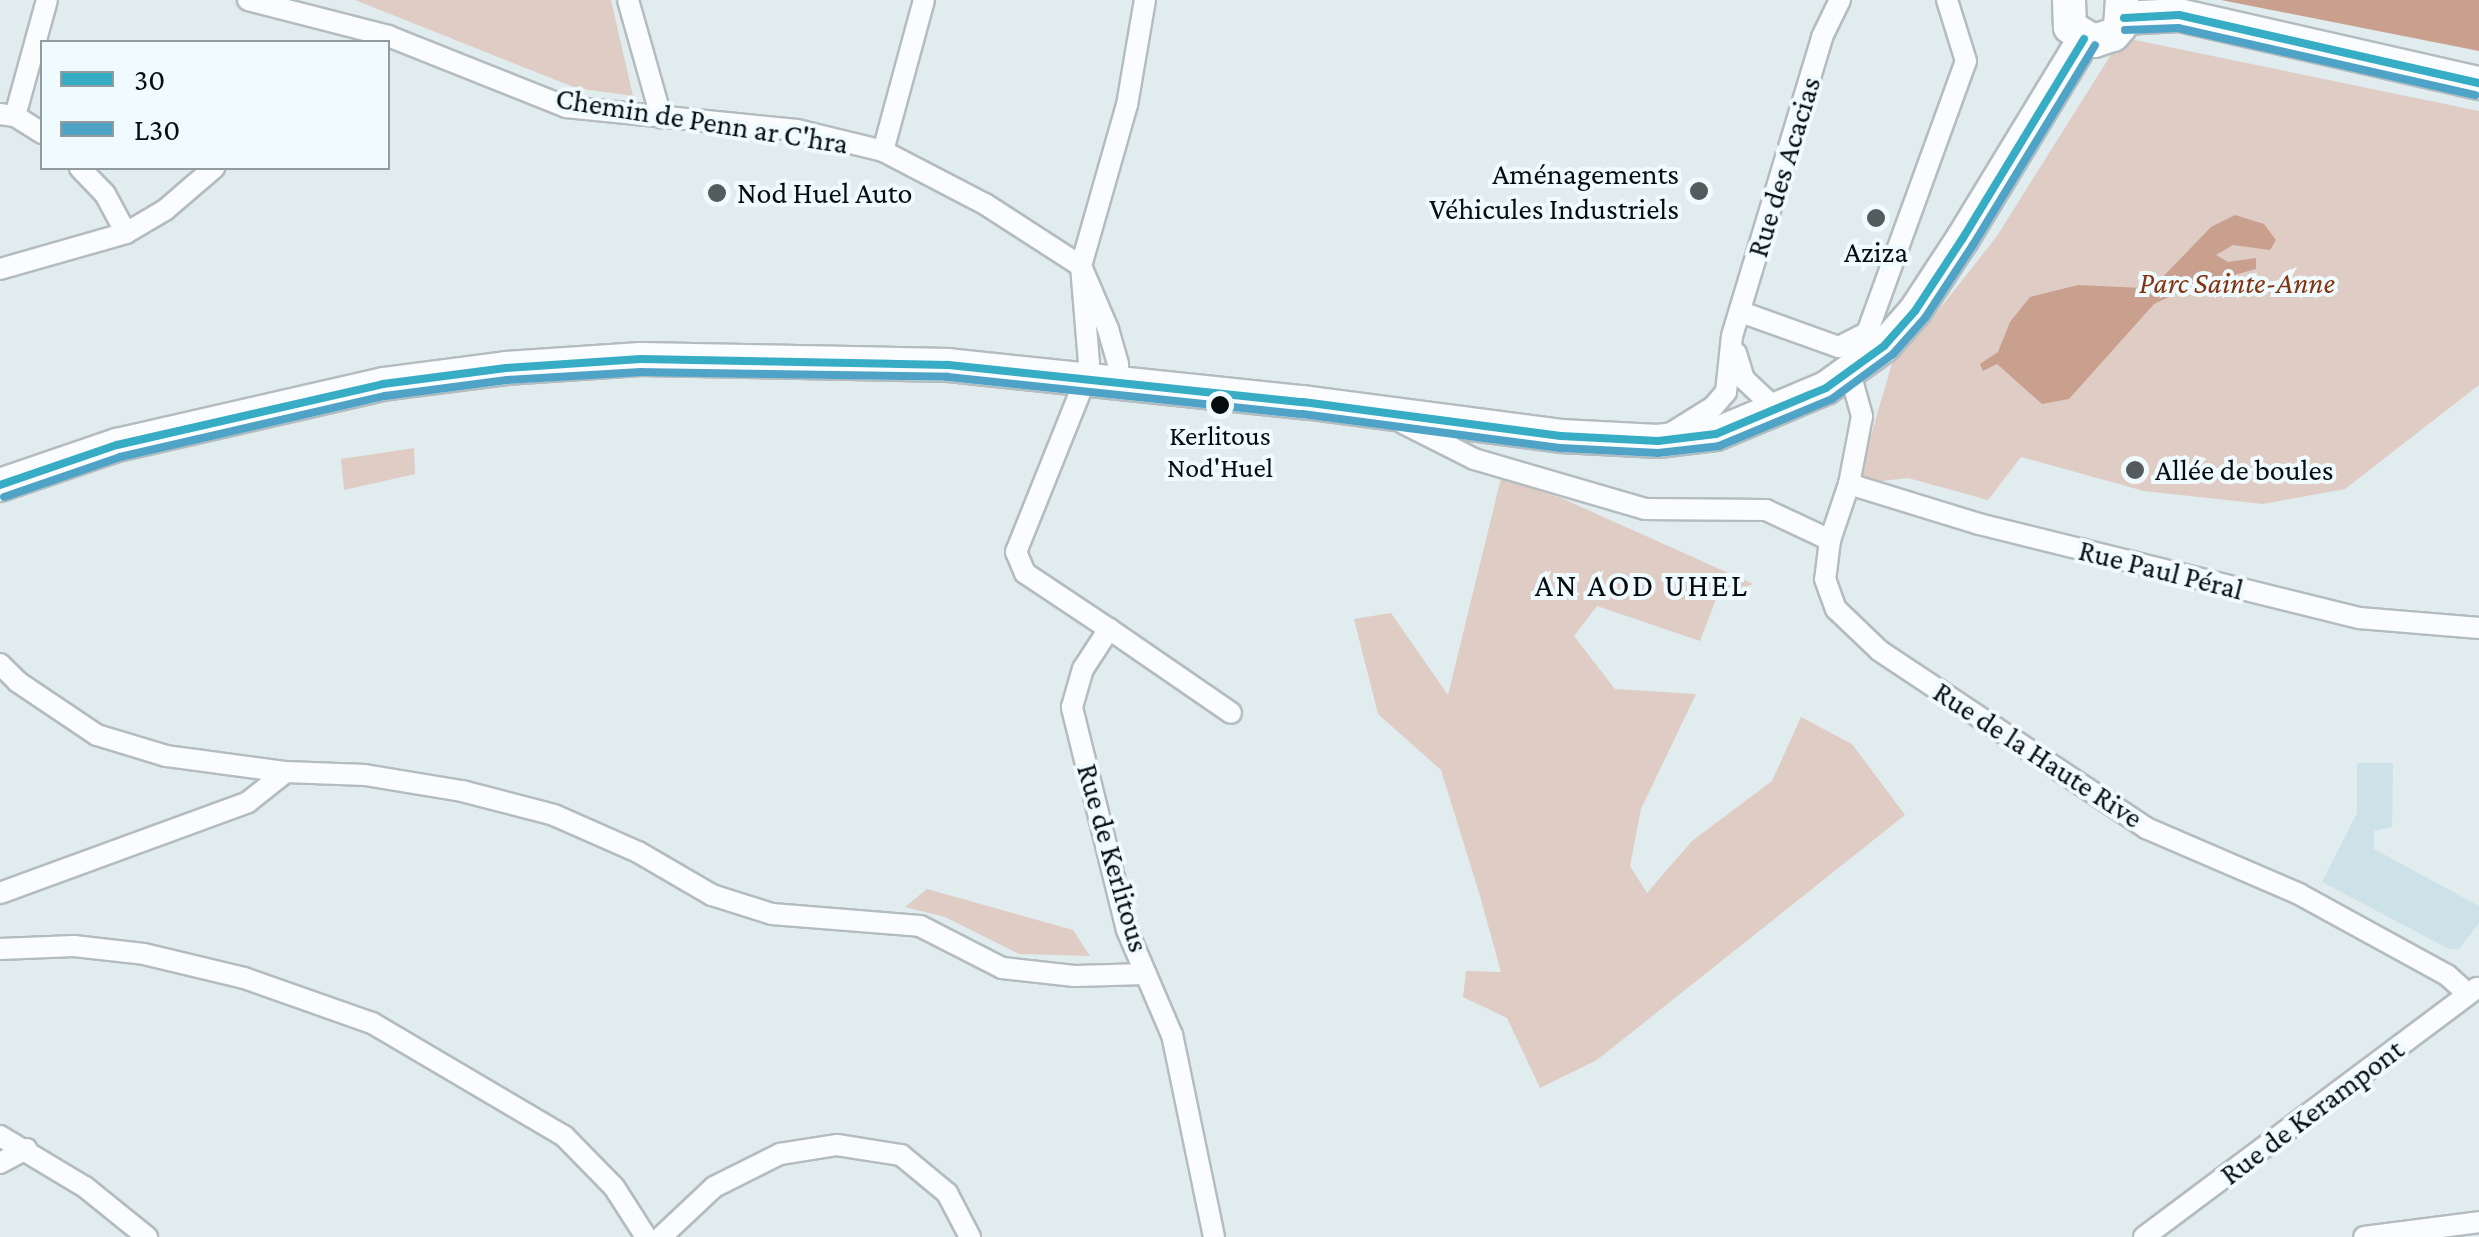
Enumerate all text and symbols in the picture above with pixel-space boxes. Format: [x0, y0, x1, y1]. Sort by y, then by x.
legend [40, 40, 390, 170]
text: 30 [134, 63, 165, 96]
street label: Rue des Acacias [1739, 72, 1829, 262]
street label: Chemin de Penn ar C'hra [553, 80, 851, 162]
text: L30 [134, 113, 180, 146]
place label: Aménagements Véhicules Industriels [1429, 156, 1679, 226]
place label: Nod Huel Auto [737, 175, 912, 211]
marker: Aménagements Véhicules Industriels [1688, 180, 1710, 202]
marker: Nod Huel Auto [706, 182, 728, 204]
marker: Aziza [1865, 207, 1887, 229]
place label: Aziza [1844, 234, 1908, 270]
park label: Parc Sainte-Anne [2139, 265, 2335, 301]
marker: Kerlitous Nod'Huel [1210, 395, 1230, 415]
place label: Kerlitous Nod'Huel [1167, 419, 1273, 485]
place label: Allée de boules [2155, 452, 2333, 488]
marker: Allée de boules [2124, 459, 2146, 481]
street label: Rue Paul Péral [2075, 532, 2247, 608]
district label: AN AOD UHEL [1535, 566, 1749, 604]
street label: Rue de la Haute Rive [1927, 674, 2149, 836]
street label: Rue de Kerlitous [1069, 760, 1157, 956]
street label: Rue de Kerampont [2213, 1031, 2411, 1193]

